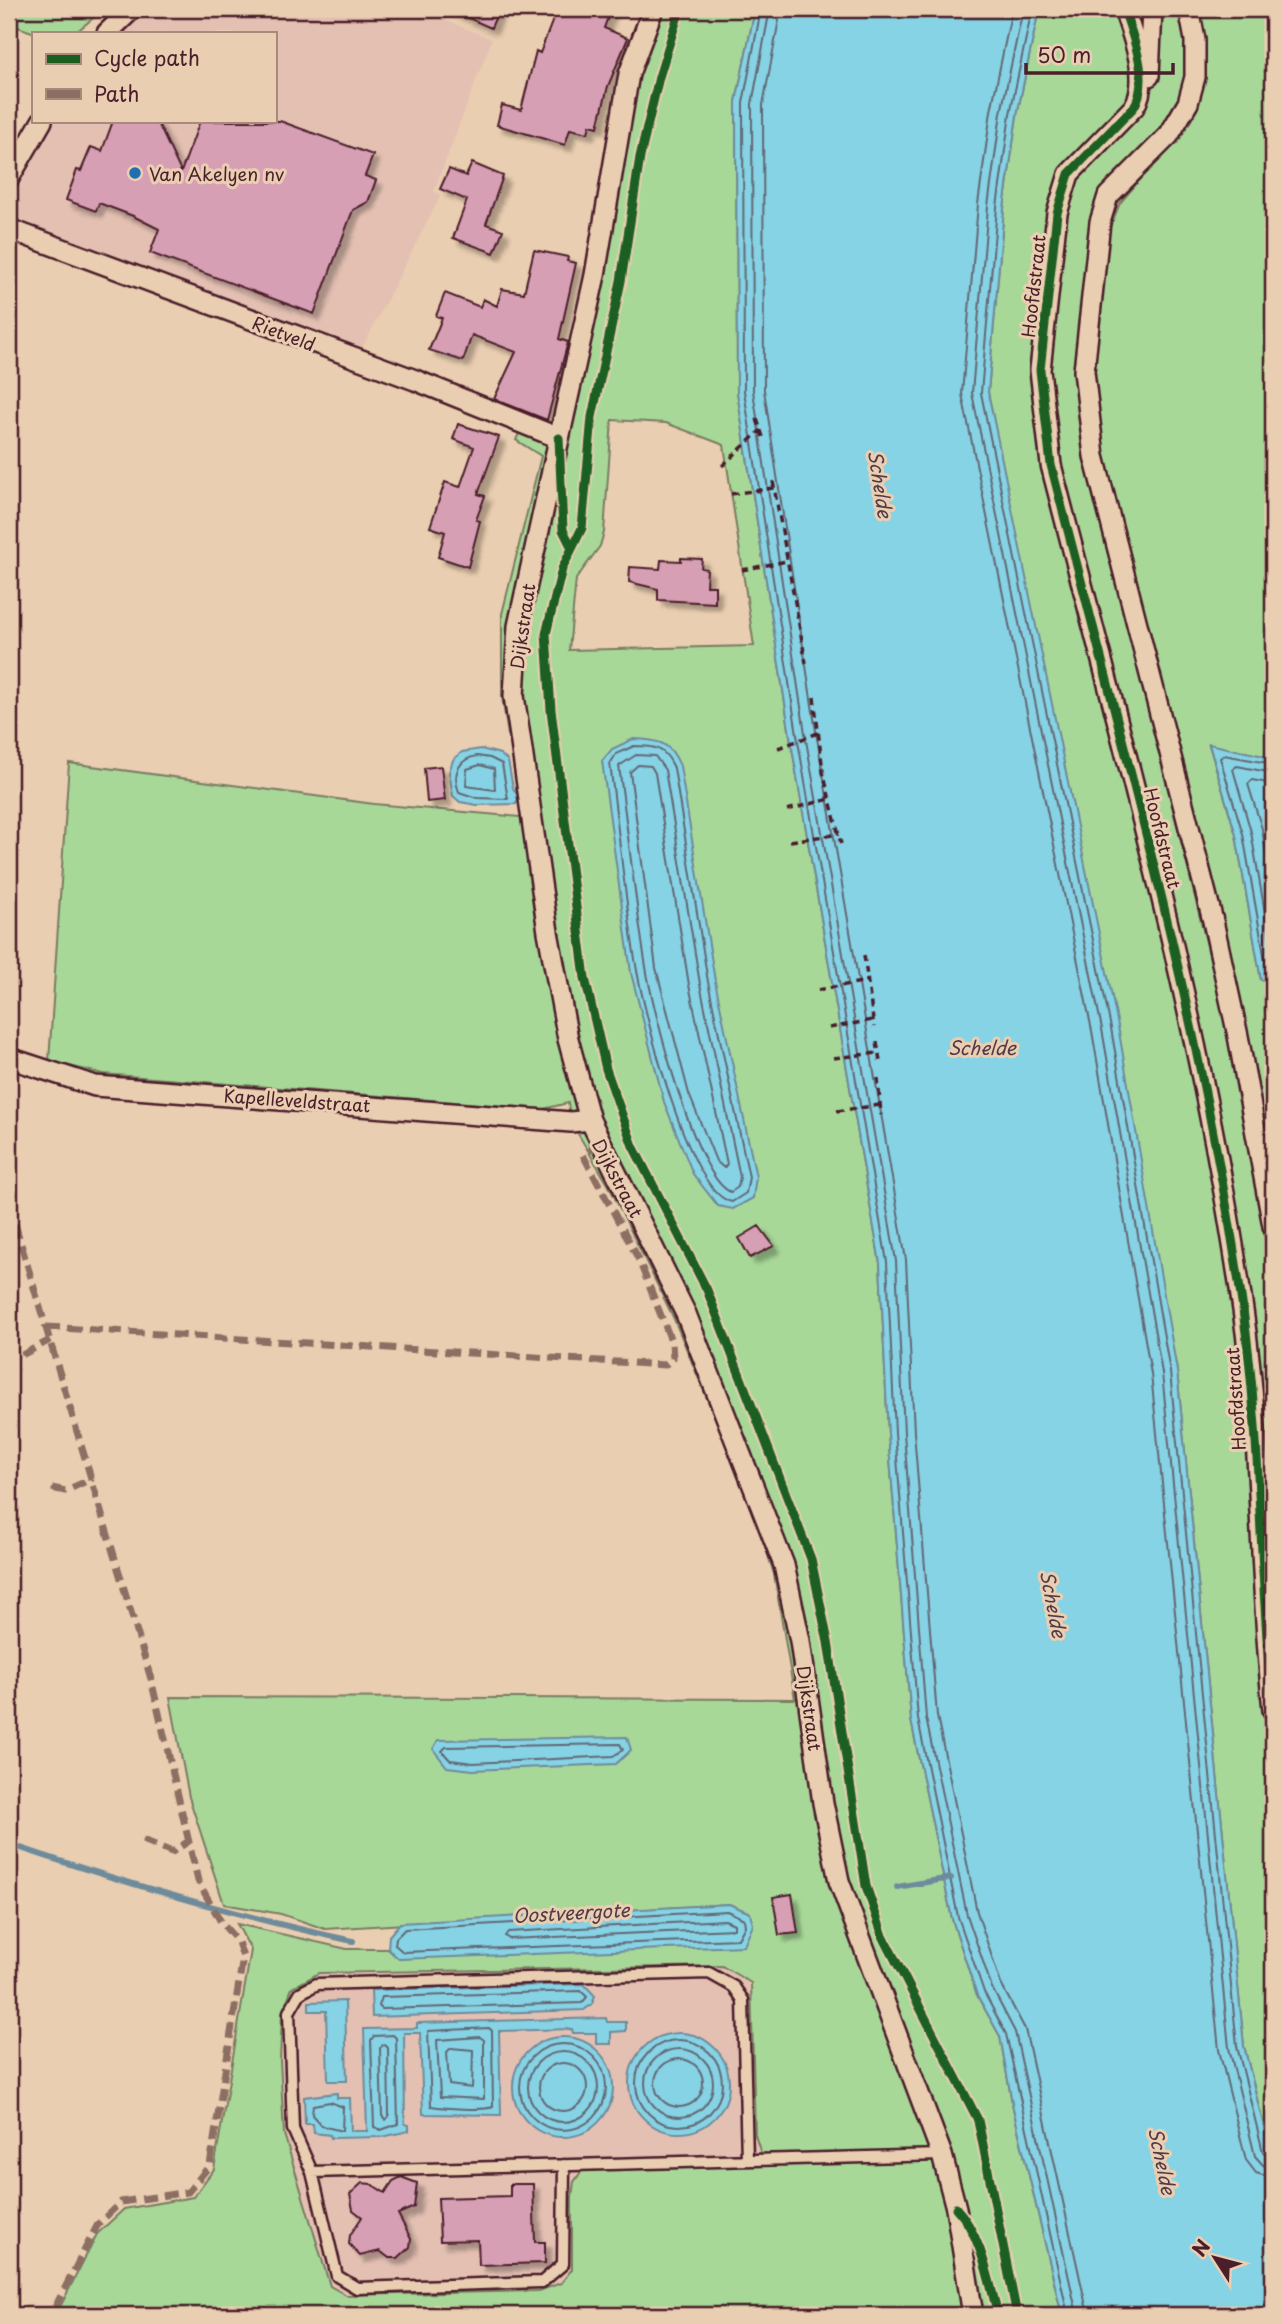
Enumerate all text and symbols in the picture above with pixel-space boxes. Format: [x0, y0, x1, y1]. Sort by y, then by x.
legend [32, 32, 276, 122]
scale bar [1026, 32, 1174, 76]
text: 50 m [1037, 38, 1091, 70]
text: Cycle path [94, 41, 200, 73]
text: Path [94, 77, 139, 109]
place label: Van Akelyen nv [149, 160, 285, 187]
marker: Van Akelyen nv [127, 165, 143, 181]
street label: Hoofdstraat [1014, 233, 1052, 339]
street label: Rietveld [248, 309, 320, 357]
water label: Schelde [862, 448, 900, 520]
street label: Dijkstraat [503, 582, 541, 670]
street label: Hoofdstraat [1137, 785, 1189, 891]
water label: Schelde [948, 1033, 1017, 1061]
street label: Kapelleveldstraat [223, 1081, 371, 1119]
street label: Dijkstraat [586, 1134, 650, 1222]
street label: Hoofdstraat [1218, 1347, 1252, 1451]
water label: Schelde [1034, 1568, 1074, 1641]
street label: Dijkstraat [791, 1664, 829, 1752]
water label: Oostveergote [512, 1895, 631, 1929]
water label: Schelde [1142, 2125, 1184, 2198]
north arrow [1180, 2222, 1250, 2292]
text: N [1185, 2233, 1216, 2262]

